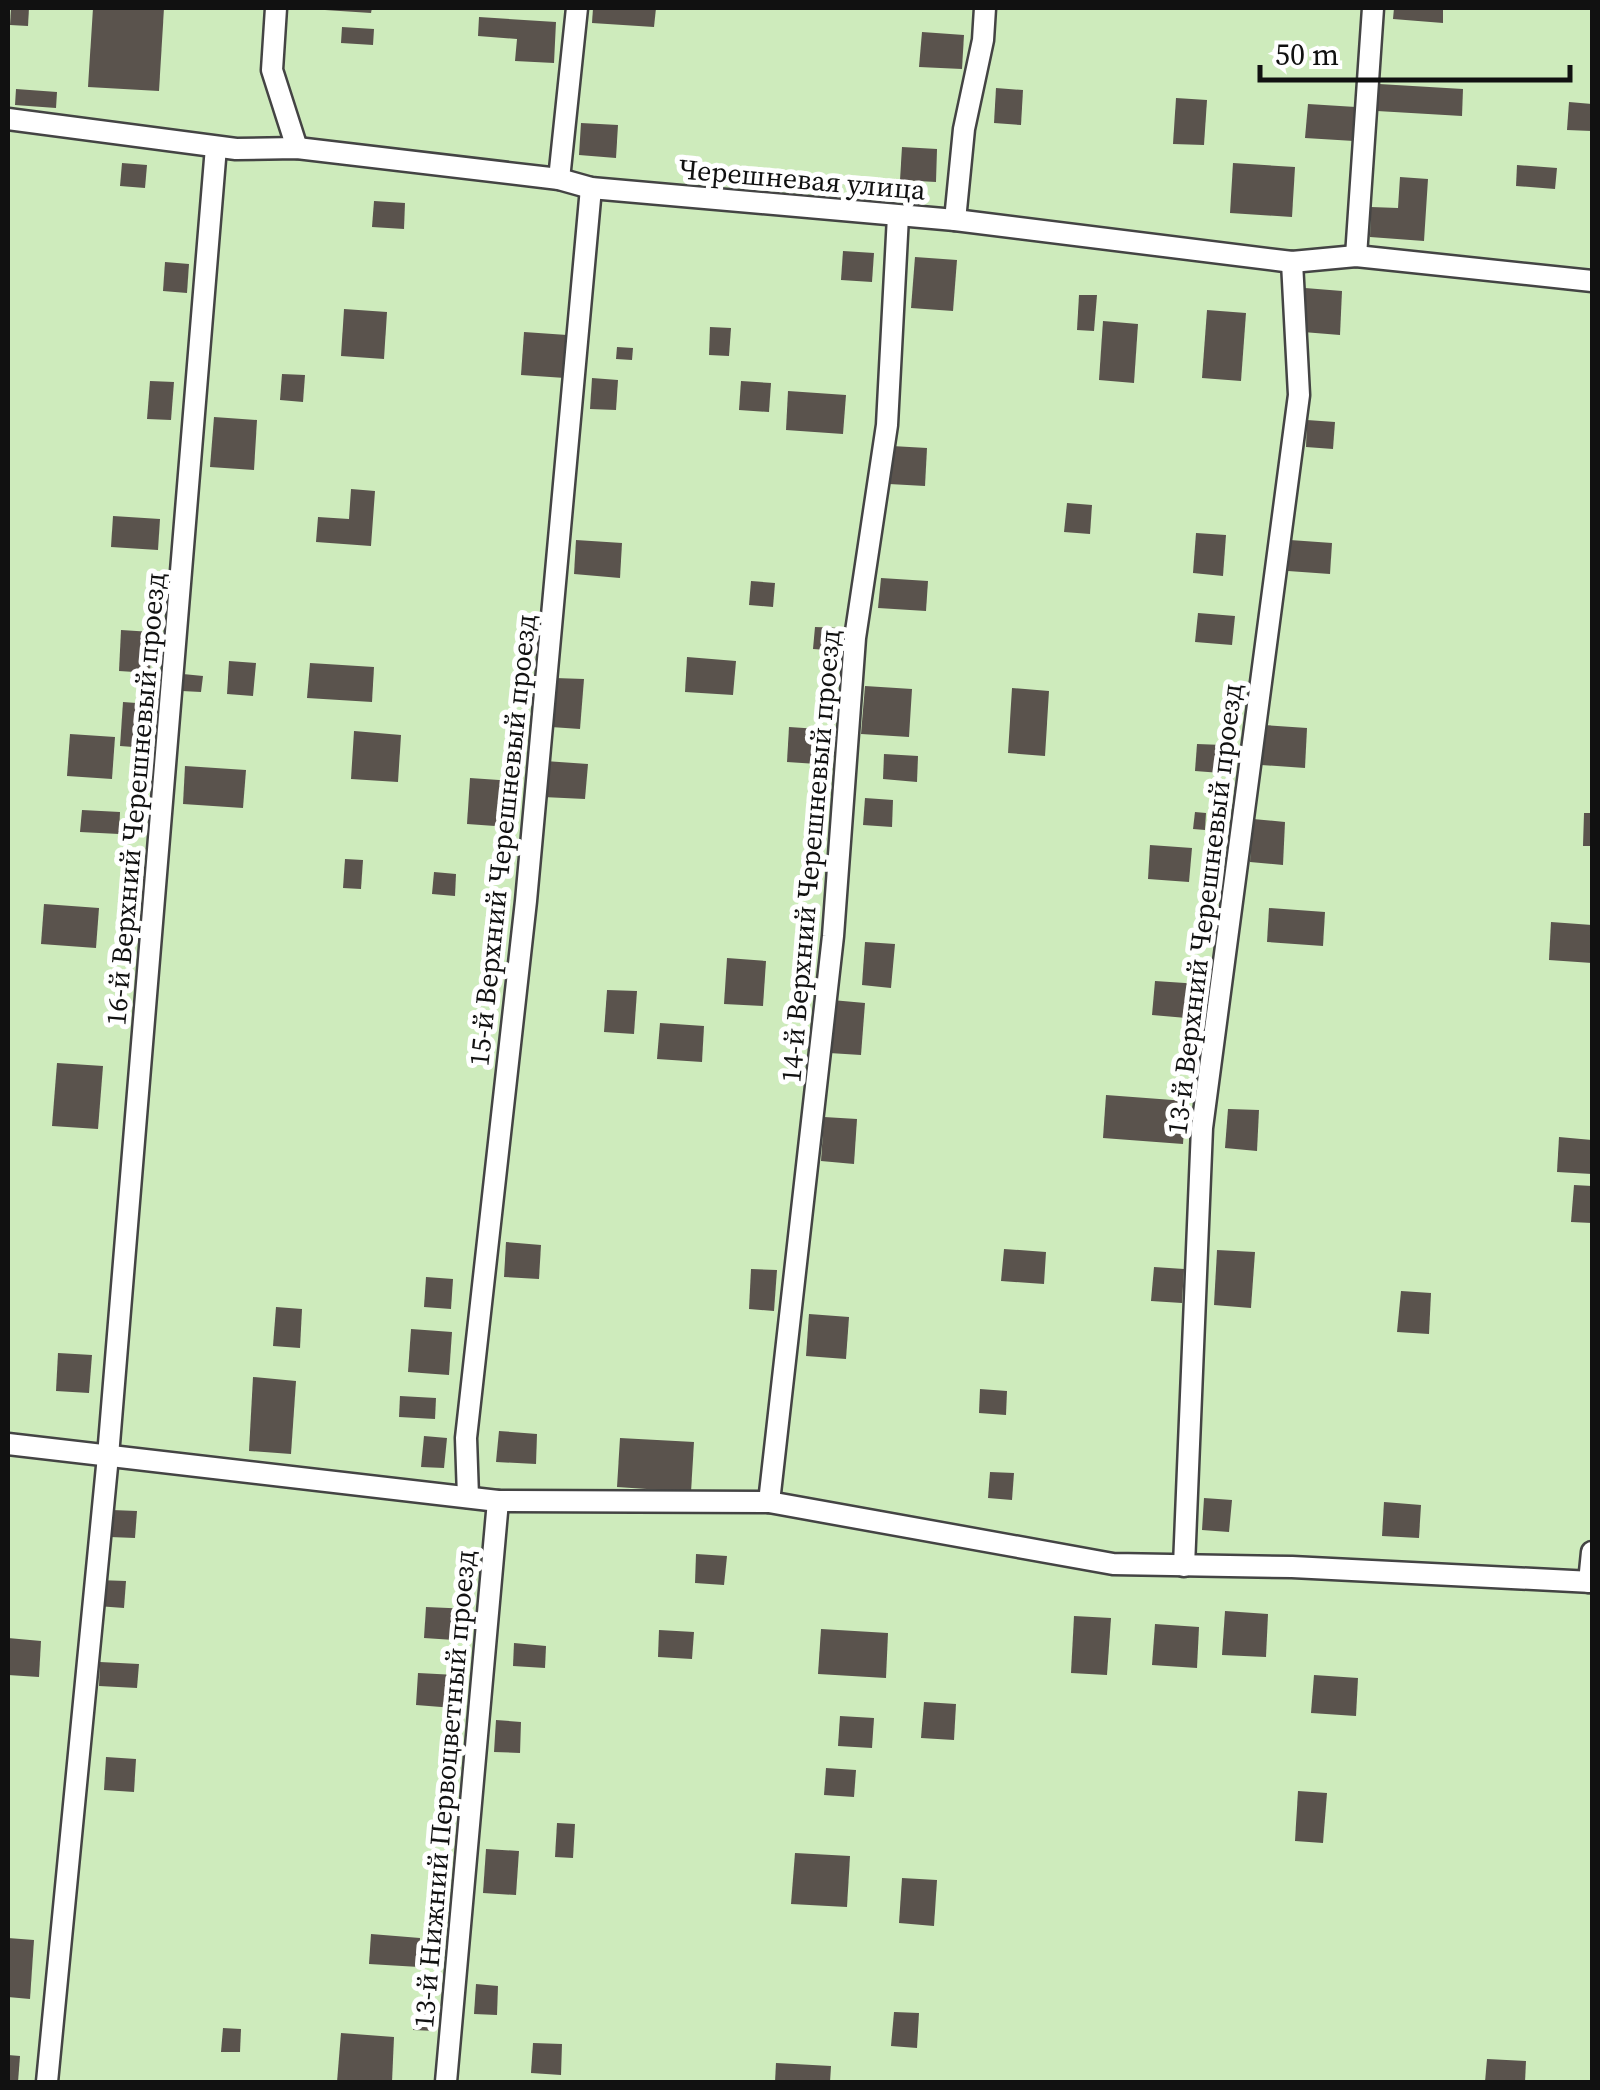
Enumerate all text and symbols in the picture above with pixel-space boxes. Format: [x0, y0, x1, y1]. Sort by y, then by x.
scale bar [1260, 20, 1570, 82]
text: 50 m [1275, 34, 1339, 75]
street label: Черешневая улица [677, 149, 928, 209]
street label: 16-й Верхний Черешневый проезд [96, 571, 174, 1027]
street label: 15-й Верхний Черешневый проезд [459, 612, 545, 1068]
street label: 14-й Верхний Черешневый проезд [771, 628, 849, 1084]
street label: 13-й Верхний Черешневый проезд [1157, 681, 1251, 1137]
street label: 13-й Нижний Первоцветный проезд [404, 1548, 484, 2030]

